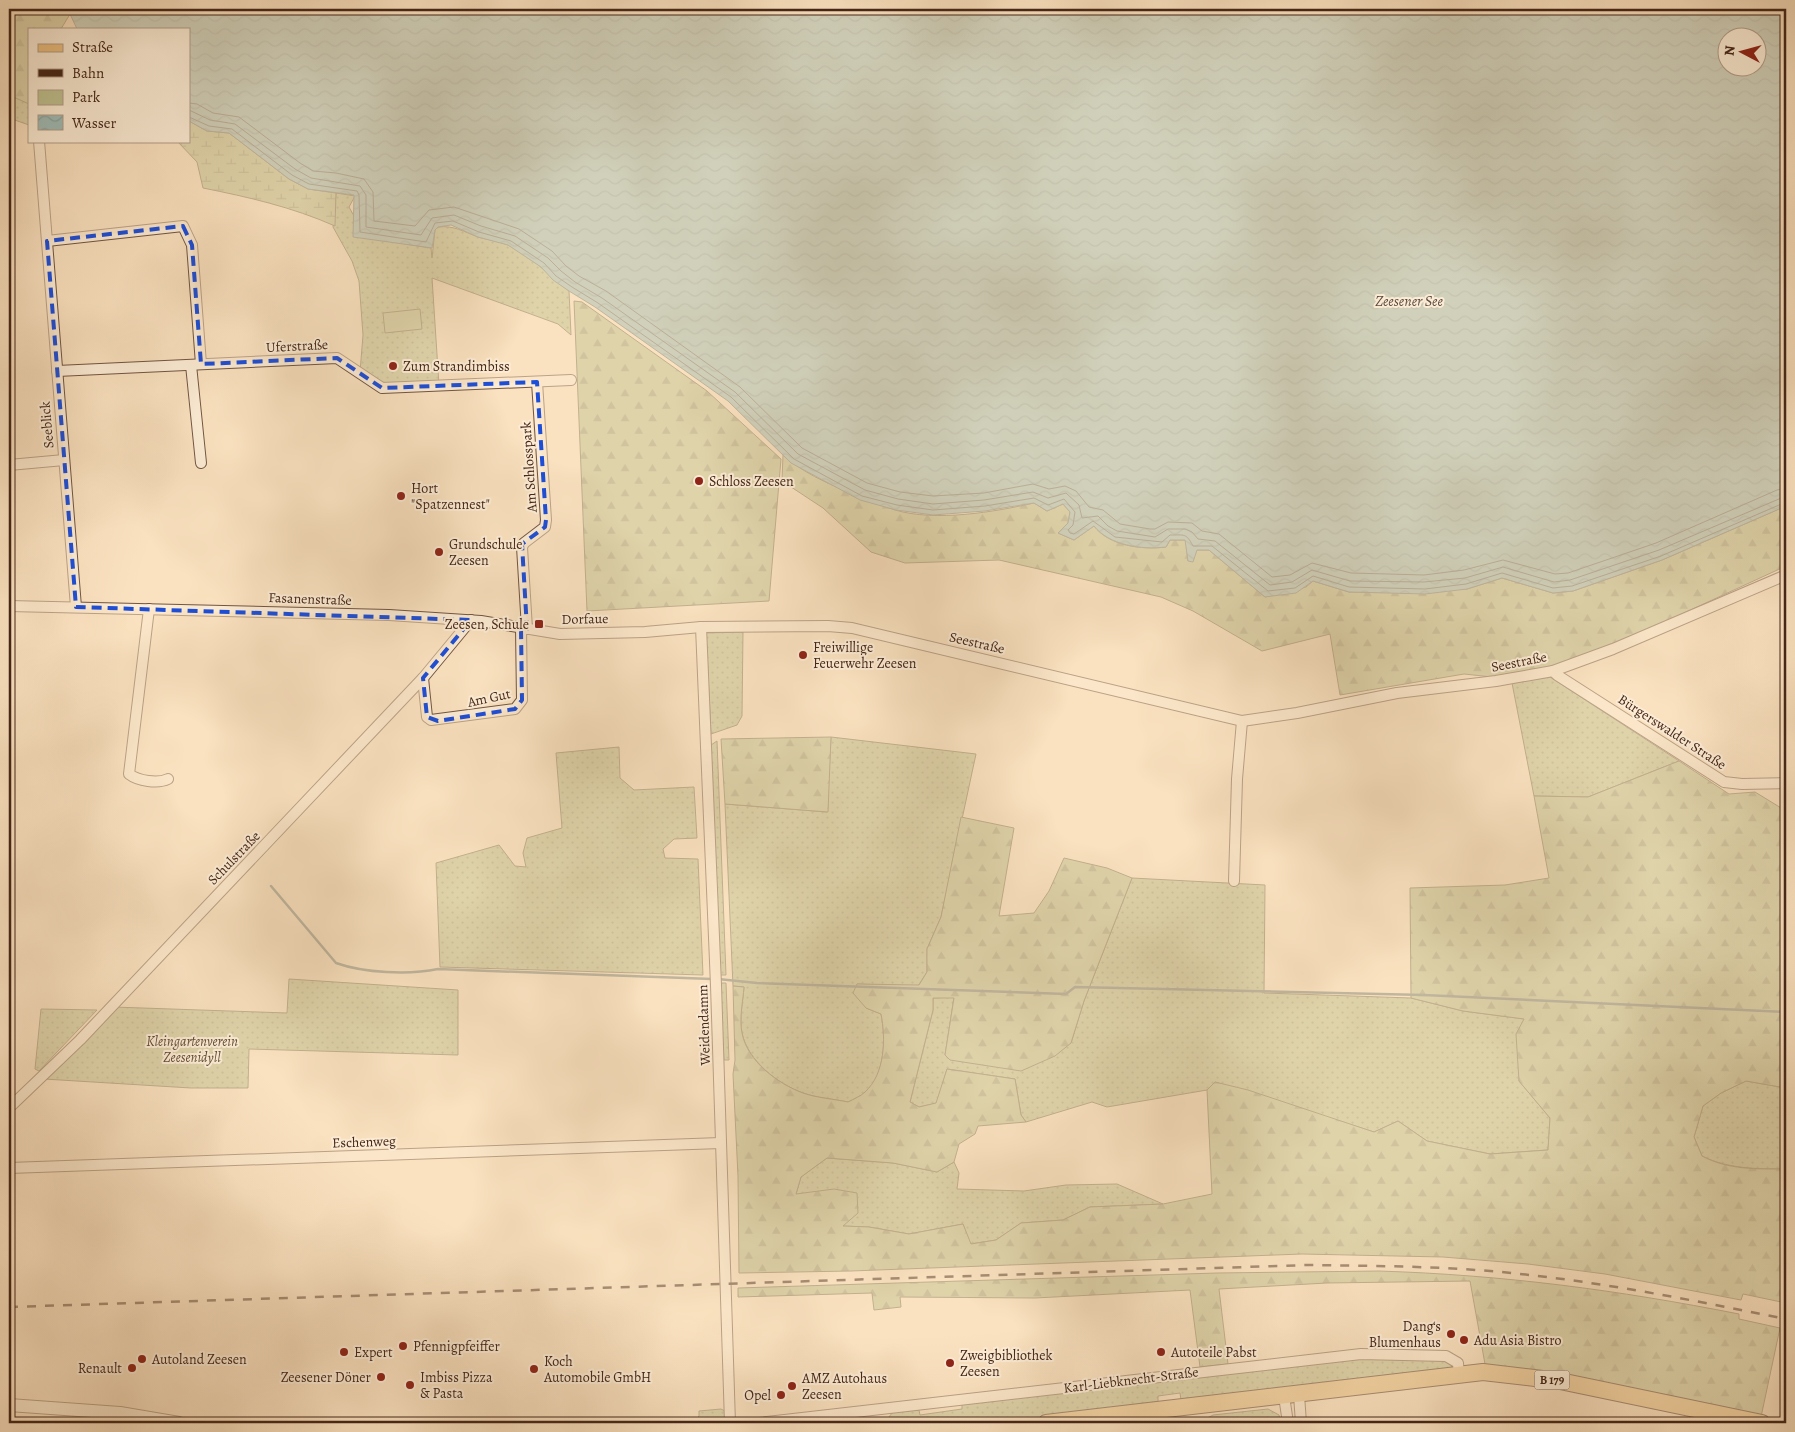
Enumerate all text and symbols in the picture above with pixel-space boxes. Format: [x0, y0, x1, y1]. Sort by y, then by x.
legend [28, 28, 190, 142]
north arrow [1718, 28, 1768, 78]
text: Straße [72, 37, 113, 57]
text: N [1720, 45, 1740, 57]
text: Bahn [72, 63, 104, 83]
text: Park [72, 87, 101, 107]
text: Wasser [71, 113, 117, 133]
water label: Zeesener See [1375, 291, 1443, 311]
street label: Uferstraße [266, 335, 328, 357]
place label: Zum Strandimbiss [403, 357, 510, 376]
marker: Zum Strandimbiss [387, 360, 399, 372]
street label: Seeblick [35, 401, 59, 449]
street label: Am Schlosspark [516, 421, 542, 514]
place label: Schloss Zeesen [709, 472, 794, 491]
marker: Schloss Zeesen [693, 475, 705, 487]
place label: Hort "Spatzennest" [411, 479, 490, 514]
marker: Hort "Spatzennest" [395, 490, 407, 502]
place label: Grundschule Zeesen [449, 535, 523, 570]
marker: Grundschule Zeesen [433, 546, 445, 558]
street label: Fasanenstraße [268, 588, 352, 610]
street label: Dorfaue [561, 609, 609, 629]
place label: Zeesen, Schule [445, 615, 529, 634]
marker: Zeesen, Schule [533, 618, 545, 630]
street label: Seestraße [947, 627, 1007, 659]
place label: Freiwillige Feuerwehr Zeesen [813, 638, 917, 673]
street label: Seestraße [1490, 647, 1548, 677]
marker: Freiwillige Feuerwehr Zeesen [797, 649, 809, 661]
street label: Am Gut [465, 684, 513, 712]
street label: Bürgerswalder Straße [1614, 690, 1730, 774]
street label: Schulstraße [204, 827, 264, 889]
street label: Weidendamm [693, 984, 715, 1067]
park label: Kleingartenverein Zeesenidyll [146, 1032, 238, 1067]
street label: Eschenweg [332, 1131, 396, 1153]
place label: Dang‘s Blumenhaus [1369, 1317, 1441, 1352]
marker: Dang‘s Blumenhaus [1445, 1328, 1457, 1340]
place label: Adu Asia Bistro [1473, 1331, 1562, 1350]
marker: Adu Asia Bistro [1458, 1334, 1470, 1346]
place label: Pfennigpfeiffer [413, 1337, 500, 1356]
marker: Pfennigpfeiffer [397, 1340, 409, 1352]
place label: Expert [354, 1343, 393, 1362]
place label: Autoteile Pabst [1170, 1343, 1257, 1362]
marker: Expert [338, 1346, 350, 1358]
place label: Zweigbibliothek Zeesen [960, 1346, 1052, 1381]
marker: Autoteile Pabst [1155, 1346, 1167, 1358]
place label: Autoland Zeesen [151, 1350, 247, 1369]
place label: Koch Automobile GmbH [543, 1352, 651, 1387]
marker: Autoland Zeesen [136, 1353, 148, 1365]
marker: Zweigbibliothek Zeesen [944, 1357, 956, 1369]
place label: Renault [78, 1359, 122, 1378]
marker: Renault [126, 1362, 138, 1374]
street label: Karl-Liebknecht-Straße [1062, 1362, 1200, 1398]
marker: Koch Automobile GmbH [528, 1363, 540, 1375]
place label: Zeesener Döner [281, 1368, 372, 1387]
place label: Imbiss Pizza & Pasta [420, 1368, 493, 1403]
place label: AMZ Autohaus Zeesen [801, 1369, 887, 1404]
road number: B 179 [1534, 1370, 1570, 1390]
marker: Zeesener Döner [375, 1371, 387, 1383]
marker: Imbiss Pizza & Pasta [404, 1379, 416, 1391]
marker: AMZ Autohaus Zeesen [786, 1380, 798, 1392]
place label: Opel [744, 1386, 772, 1405]
marker: Opel [775, 1389, 787, 1401]

